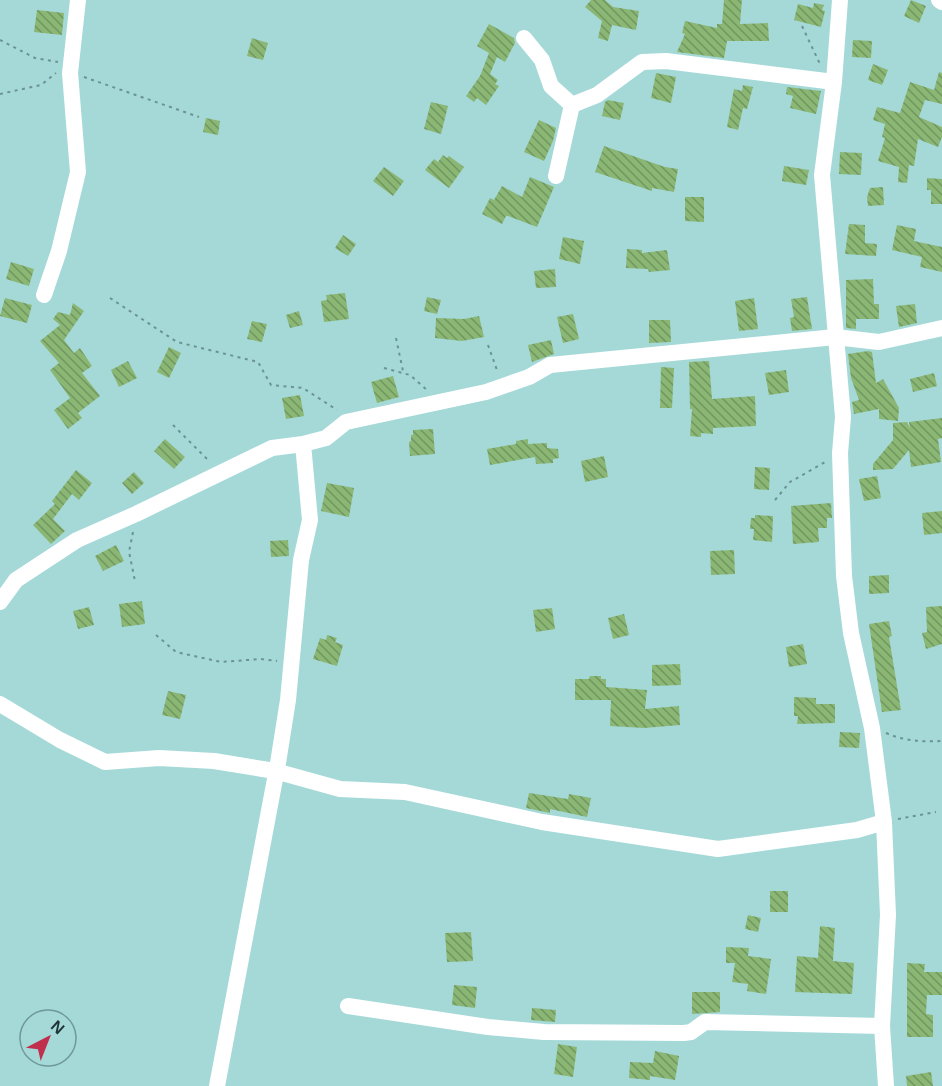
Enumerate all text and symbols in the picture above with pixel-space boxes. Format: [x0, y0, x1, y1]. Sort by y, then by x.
north arrow [18, 1008, 78, 1068]
text: N [48, 1017, 68, 1037]

